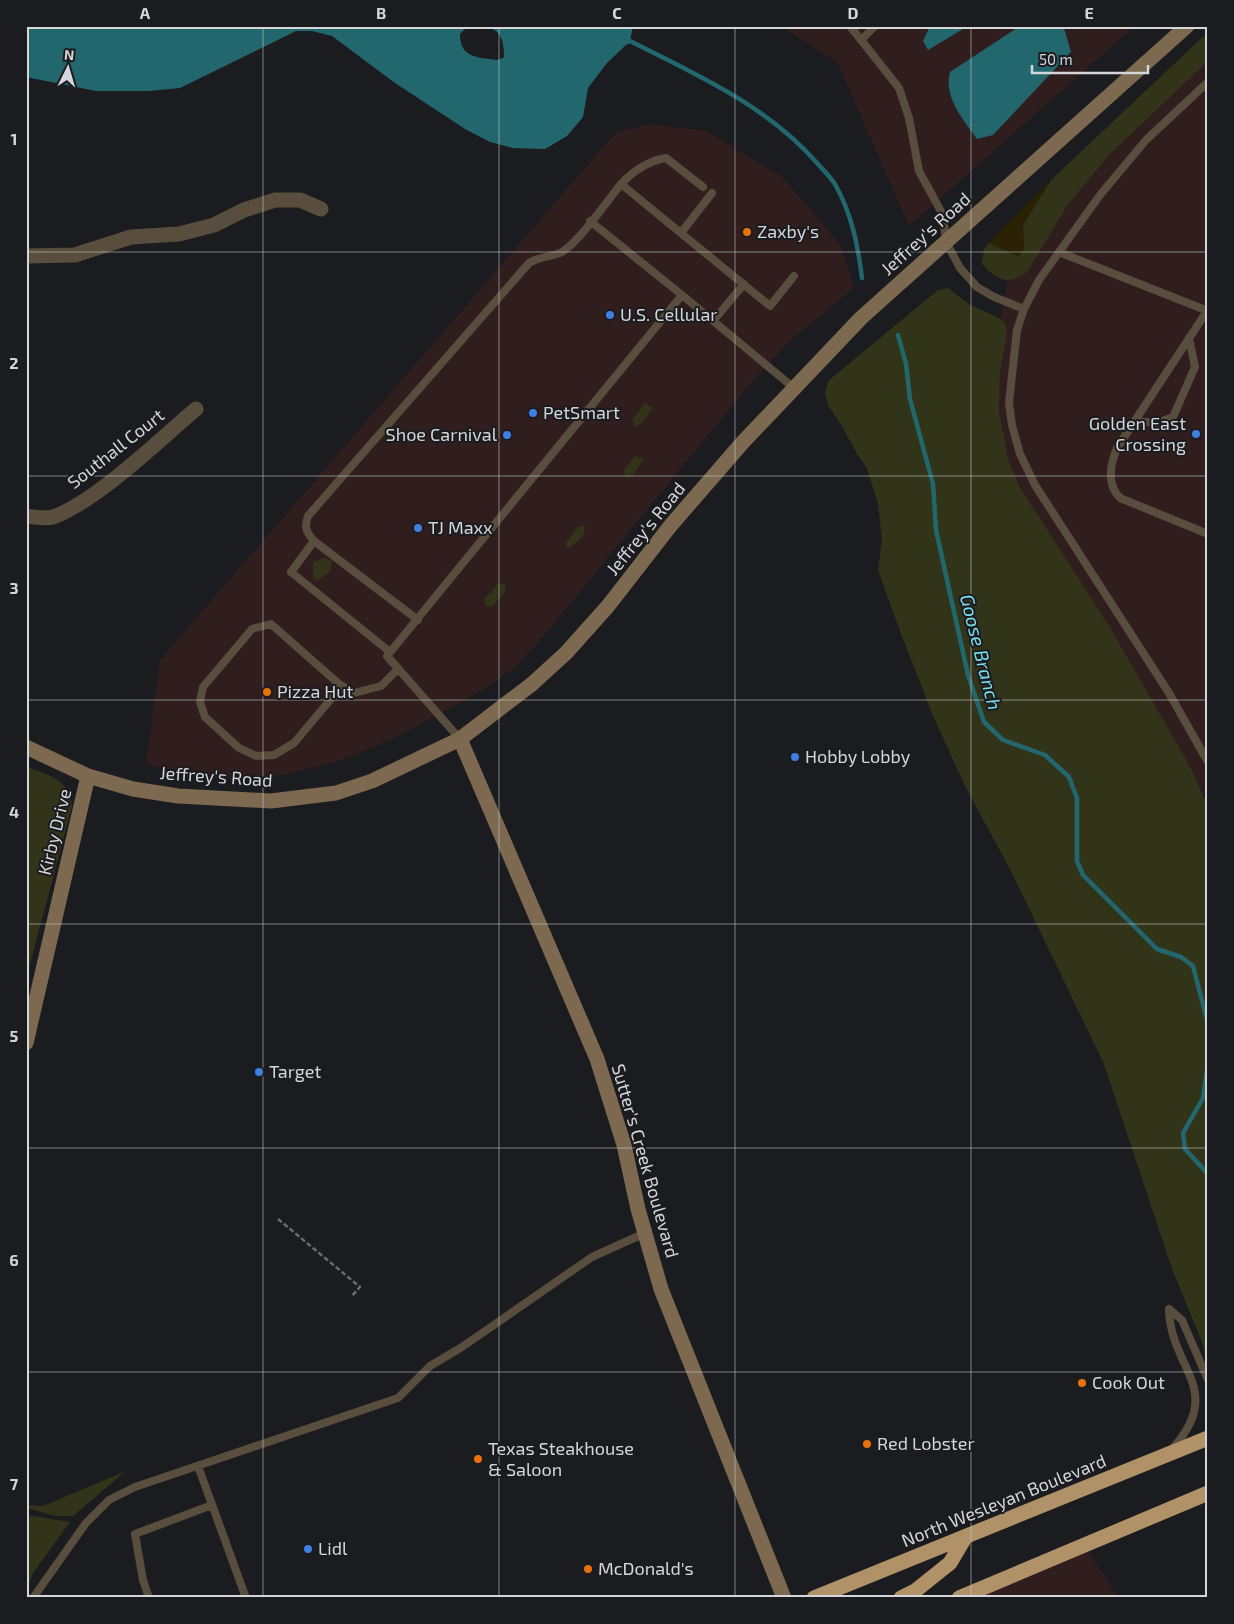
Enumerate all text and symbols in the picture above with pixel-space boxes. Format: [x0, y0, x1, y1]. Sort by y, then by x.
text: A [140, 3, 151, 22]
text: B [376, 3, 386, 22]
text: C [612, 3, 622, 22]
text: D [848, 3, 859, 22]
text: E [1084, 3, 1094, 22]
north arrow [42, 42, 92, 92]
scale bar [1032, 42, 1148, 74]
text: N [63, 46, 75, 63]
text: 50 m [1039, 50, 1073, 68]
text: 1 [11, 129, 17, 148]
street label: Jeffrey's Road [876, 187, 975, 279]
place label: Zaxby's [757, 220, 819, 242]
marker: Zaxby's [741, 226, 753, 238]
place label: U.S. Cellular [620, 303, 718, 325]
marker: U.S. Cellular [604, 309, 616, 321]
text: 2 [9, 353, 19, 372]
place label: PetSmart [543, 401, 620, 423]
street label: Southall Court [63, 403, 168, 493]
marker: PetSmart [527, 407, 539, 419]
place label: Golden East Crossing [1089, 412, 1186, 455]
place label: Shoe Carnival [386, 423, 498, 445]
marker: Golden East Crossing [1190, 428, 1202, 440]
marker: Shoe Carnival [501, 429, 513, 441]
street label: Jeffrey's Road [601, 478, 689, 579]
place label: TJ Maxx [428, 516, 493, 538]
marker: TJ Maxx [412, 522, 424, 534]
text: 3 [9, 578, 19, 597]
water label: Goose Branch [956, 592, 1007, 712]
place label: Pizza Hut [277, 680, 354, 702]
marker: Pizza Hut [261, 686, 273, 698]
place label: Hobby Lobby [805, 745, 911, 767]
marker: Hobby Lobby [789, 751, 801, 763]
street label: Jeffrey's Road [159, 761, 273, 791]
street label: Kirby Drive [33, 786, 75, 877]
text: 4 [9, 802, 19, 821]
text: 5 [10, 1026, 19, 1045]
place label: Target [269, 1060, 321, 1082]
street label: Sutter's Creek Boulevard [608, 1061, 684, 1260]
marker: Target [253, 1066, 265, 1078]
text: 6 [9, 1250, 19, 1269]
place label: Cook Out [1092, 1371, 1165, 1393]
marker: Cook Out [1076, 1377, 1088, 1389]
place label: Red Lobster [877, 1432, 975, 1454]
place label: Texas Steakhouse & Saloon [488, 1437, 634, 1480]
marker: Red Lobster [861, 1438, 873, 1450]
street label: North Wesleyan Boulevard [898, 1449, 1109, 1551]
marker: Texas Steakhouse & Saloon [472, 1453, 484, 1465]
text: 7 [10, 1474, 19, 1493]
place label: Lidl [318, 1537, 348, 1559]
marker: Lidl [302, 1543, 314, 1555]
place label: McDonald's [598, 1557, 694, 1579]
marker: McDonald's [582, 1563, 594, 1575]

